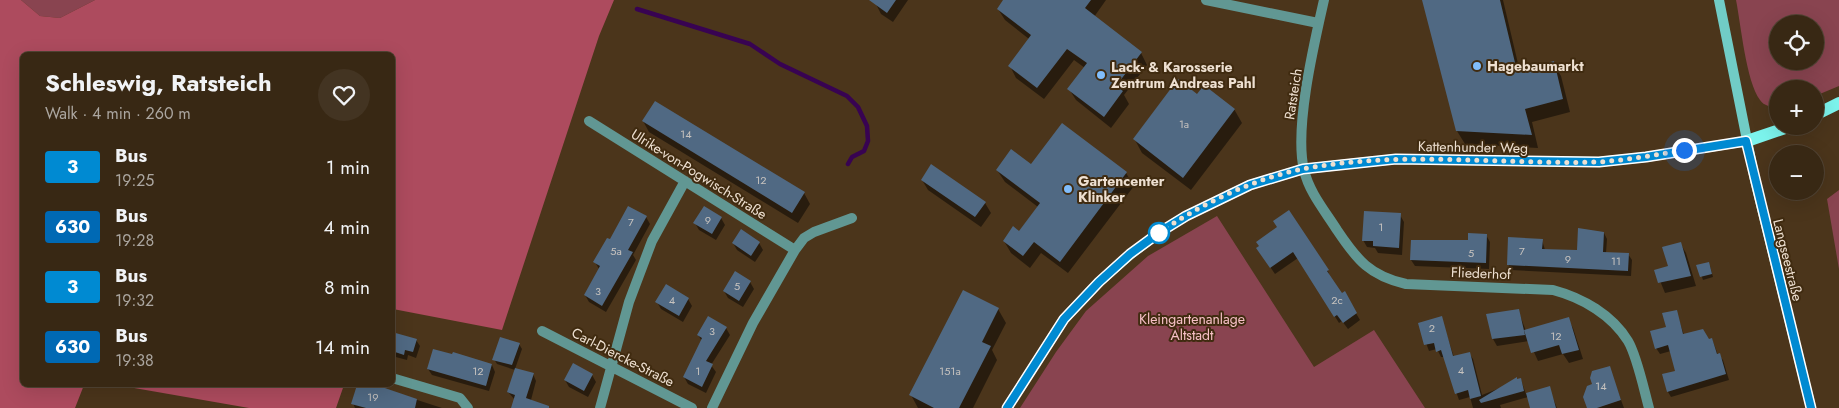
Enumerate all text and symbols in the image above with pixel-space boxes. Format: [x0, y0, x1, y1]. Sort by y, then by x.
map controls [1769, 15, 1824, 200]
button: locate [1769, 15, 1824, 70]
place label: Hagebaumarkt [1487, 56, 1584, 76]
place label: Lack- & Karosserie Zentrum Andreas Pahl [1111, 57, 1256, 93]
marker: Hagebaumarkt [1471, 60, 1483, 72]
text: Schleswig, Ratsteich [45, 65, 272, 100]
street label: Ratsteich [1279, 67, 1307, 121]
button: heart [318, 69, 370, 121]
marker: Lack- & Karosserie Zentrum Andreas Pahl [1095, 69, 1107, 81]
button: + [1769, 80, 1824, 135]
text: Walk · 4 min · 260 m [45, 102, 191, 125]
house number: 1a [1179, 116, 1189, 132]
street label: Ulrike-von-Pogwisch-Straße [627, 124, 771, 224]
house number: 14 [680, 126, 692, 142]
street label: Kattenhunder Weg [1418, 136, 1528, 158]
your location [1672, 138, 1697, 163]
text: Bus [115, 142, 147, 169]
button: − [1769, 145, 1824, 200]
text: 3 [67, 154, 78, 180]
text: 1 min [326, 154, 370, 181]
text: 19:25 [115, 169, 154, 192]
place label: Gartencenter Klinker [1078, 171, 1165, 207]
house number: 12 [755, 172, 767, 188]
marker: Gartencenter Klinker [1062, 183, 1074, 195]
text: Bus [115, 202, 147, 229]
house number: 9 [705, 212, 711, 228]
text: 630 [55, 214, 90, 240]
text: 4 min [323, 214, 370, 241]
house number: 7 [628, 214, 634, 230]
street label: Langseestraße [1768, 217, 1808, 303]
house number: 1 [1379, 219, 1383, 235]
unlabelled marker [1148, 222, 1170, 244]
text: 19:28 [115, 229, 154, 252]
house number: 5a [610, 243, 622, 259]
house number: 7 [1519, 243, 1525, 259]
house number: 5 [1468, 245, 1474, 261]
house number: 9 [1565, 251, 1571, 267]
house number: 11 [1611, 253, 1621, 269]
text: Bus [115, 262, 147, 289]
street label: Fliederhof [1451, 262, 1512, 284]
text: 3 [67, 274, 78, 300]
text: 8 min [324, 274, 370, 301]
house number: 5 [734, 278, 740, 294]
house number: 3 [595, 283, 601, 299]
text: 19:32 [115, 289, 154, 312]
house number: 4 [669, 292, 676, 308]
house number: 2c [1331, 292, 1343, 308]
park label: Kleingartenanlage Altstadt [1139, 309, 1245, 345]
house number: 2 [1429, 320, 1435, 336]
text: Bus [115, 322, 147, 349]
street label: Carl-Diercke-Straße [568, 322, 678, 392]
house number: 3 [709, 323, 715, 339]
house number: 12 [1550, 328, 1562, 344]
text: 630 [55, 334, 90, 360]
text: 14 min [315, 334, 370, 361]
text: 19:38 [115, 349, 154, 372]
house number: 4 [1458, 362, 1465, 378]
house number: 12 [472, 363, 484, 379]
house number: 1 [696, 363, 700, 379]
house number: 151a [939, 363, 961, 379]
house number: 14 [1595, 378, 1607, 394]
house number: 19 [367, 389, 379, 405]

